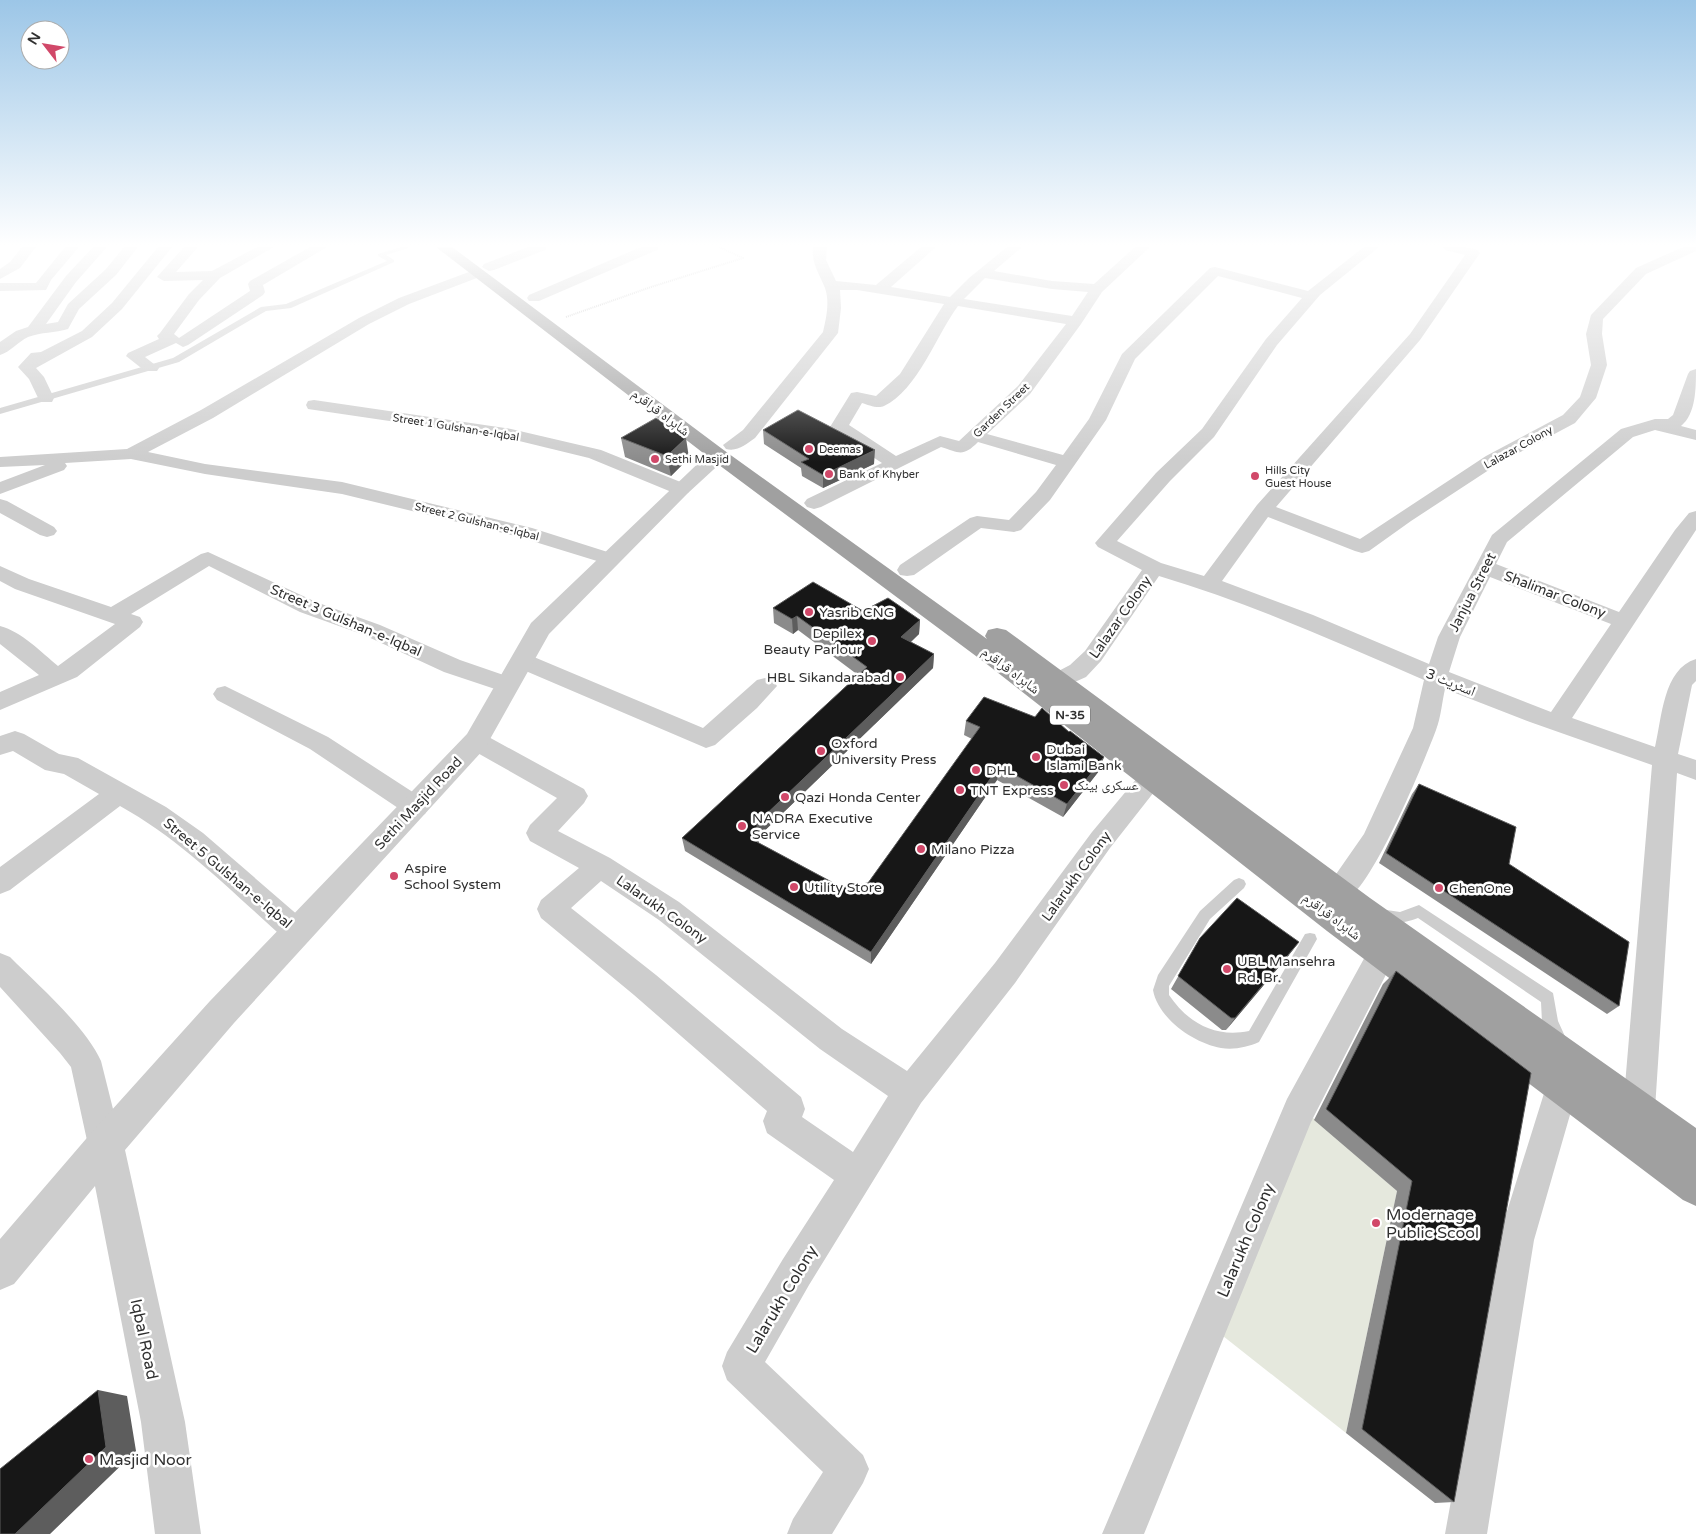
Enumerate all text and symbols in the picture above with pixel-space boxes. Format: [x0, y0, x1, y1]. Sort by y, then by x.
north arrow [20, 20, 70, 70]
text: N [24, 29, 44, 48]
street label: Garden Street [971, 380, 1032, 440]
street label: شاہراہ قراقرم [628, 385, 693, 441]
street label: Street 1 Gulshan-e-Iqbal [392, 411, 520, 444]
street label: Lalazar Colony [1482, 423, 1555, 472]
marker: Deemas [803, 443, 815, 455]
place label: Deemas [819, 443, 861, 456]
marker: Sethi Masjid [649, 453, 661, 465]
place label: Sethi Masjid [665, 453, 729, 466]
place label: Hills City Guest House [1265, 464, 1332, 490]
marker: Bank of Khyber [823, 468, 835, 480]
place label: Bank of Khyber [839, 468, 920, 481]
marker: Hills City Guest House [1249, 470, 1261, 482]
street label: Street 2 Gulshan-e-Iqbal [413, 500, 540, 543]
street label: Janjua Street [1445, 549, 1500, 635]
street label: Shalimar Colony [1502, 567, 1609, 622]
street label: Lalazar Colony [1086, 572, 1155, 662]
street label: Street 3 Gulshan-e-Iqbal [268, 581, 424, 660]
place label: Yasrib CNG [819, 604, 894, 621]
marker: Yasrib CNG [803, 606, 815, 618]
place label: Depilex Beauty Parlour [764, 625, 863, 658]
marker: Depilex Beauty Parlour [866, 635, 878, 647]
street label: شاہراہ قراقرم [978, 643, 1043, 699]
street label: اسٹریٹ 3 [1424, 665, 1478, 700]
place label: HBL Sikandarabad [767, 669, 890, 686]
marker: HBL Sikandarabad [894, 671, 906, 683]
road number: N-35 [1050, 706, 1090, 724]
place label: Oxford University Press [831, 735, 937, 768]
place label: Dubai Islami Bank [1046, 741, 1122, 774]
marker: Oxford University Press [815, 745, 827, 757]
marker: Dubai Islami Bank [1030, 751, 1042, 763]
street label: Sethi Masjid Road [371, 754, 466, 853]
place label: DHL [986, 762, 1015, 779]
marker: DHL [970, 764, 982, 776]
place label: عسکری بینک [1074, 777, 1139, 794]
marker: عسکری بینک [1058, 779, 1070, 791]
place label: TNT Express [970, 782, 1054, 799]
marker: TNT Express [954, 784, 966, 796]
place label: Qazi Honda Center [795, 789, 921, 806]
marker: Qazi Honda Center [779, 791, 791, 803]
place label: NADRA Executive Service [752, 810, 873, 843]
street label: Street 5 Gulshan-e-Iqbal [160, 815, 295, 932]
marker: NADRA Executive Service [736, 820, 748, 832]
street label: Lalarukh Colony [1038, 828, 1115, 925]
place label: Milano Pizza [931, 841, 1015, 858]
marker: Milano Pizza [915, 843, 927, 855]
place label: Aspire School System [404, 860, 501, 893]
marker: Aspire School System [388, 870, 400, 882]
street label: Lalarukh Colony [613, 872, 711, 947]
place label: Utility Store [804, 879, 882, 896]
place label: ChenOne [1449, 880, 1511, 897]
marker: Utility Store [788, 881, 800, 893]
marker: ChenOne [1433, 882, 1445, 894]
street label: شاہراہ قراقرم [1299, 889, 1364, 945]
place label: UBL Mansehra Rd. Br. [1237, 953, 1335, 986]
marker: UBL Mansehra Rd. Br. [1221, 963, 1233, 975]
street label: Lalarukh Colony [1213, 1180, 1279, 1301]
place label: Modernage Public Scool [1386, 1205, 1479, 1243]
marker: Modernage Public Scool [1370, 1217, 1382, 1229]
street label: Lalarukh Colony [742, 1242, 822, 1357]
street label: Iqbal Road [126, 1297, 162, 1381]
place label: Masjid Noor [99, 1450, 193, 1470]
marker: Masjid Noor [83, 1453, 95, 1465]

